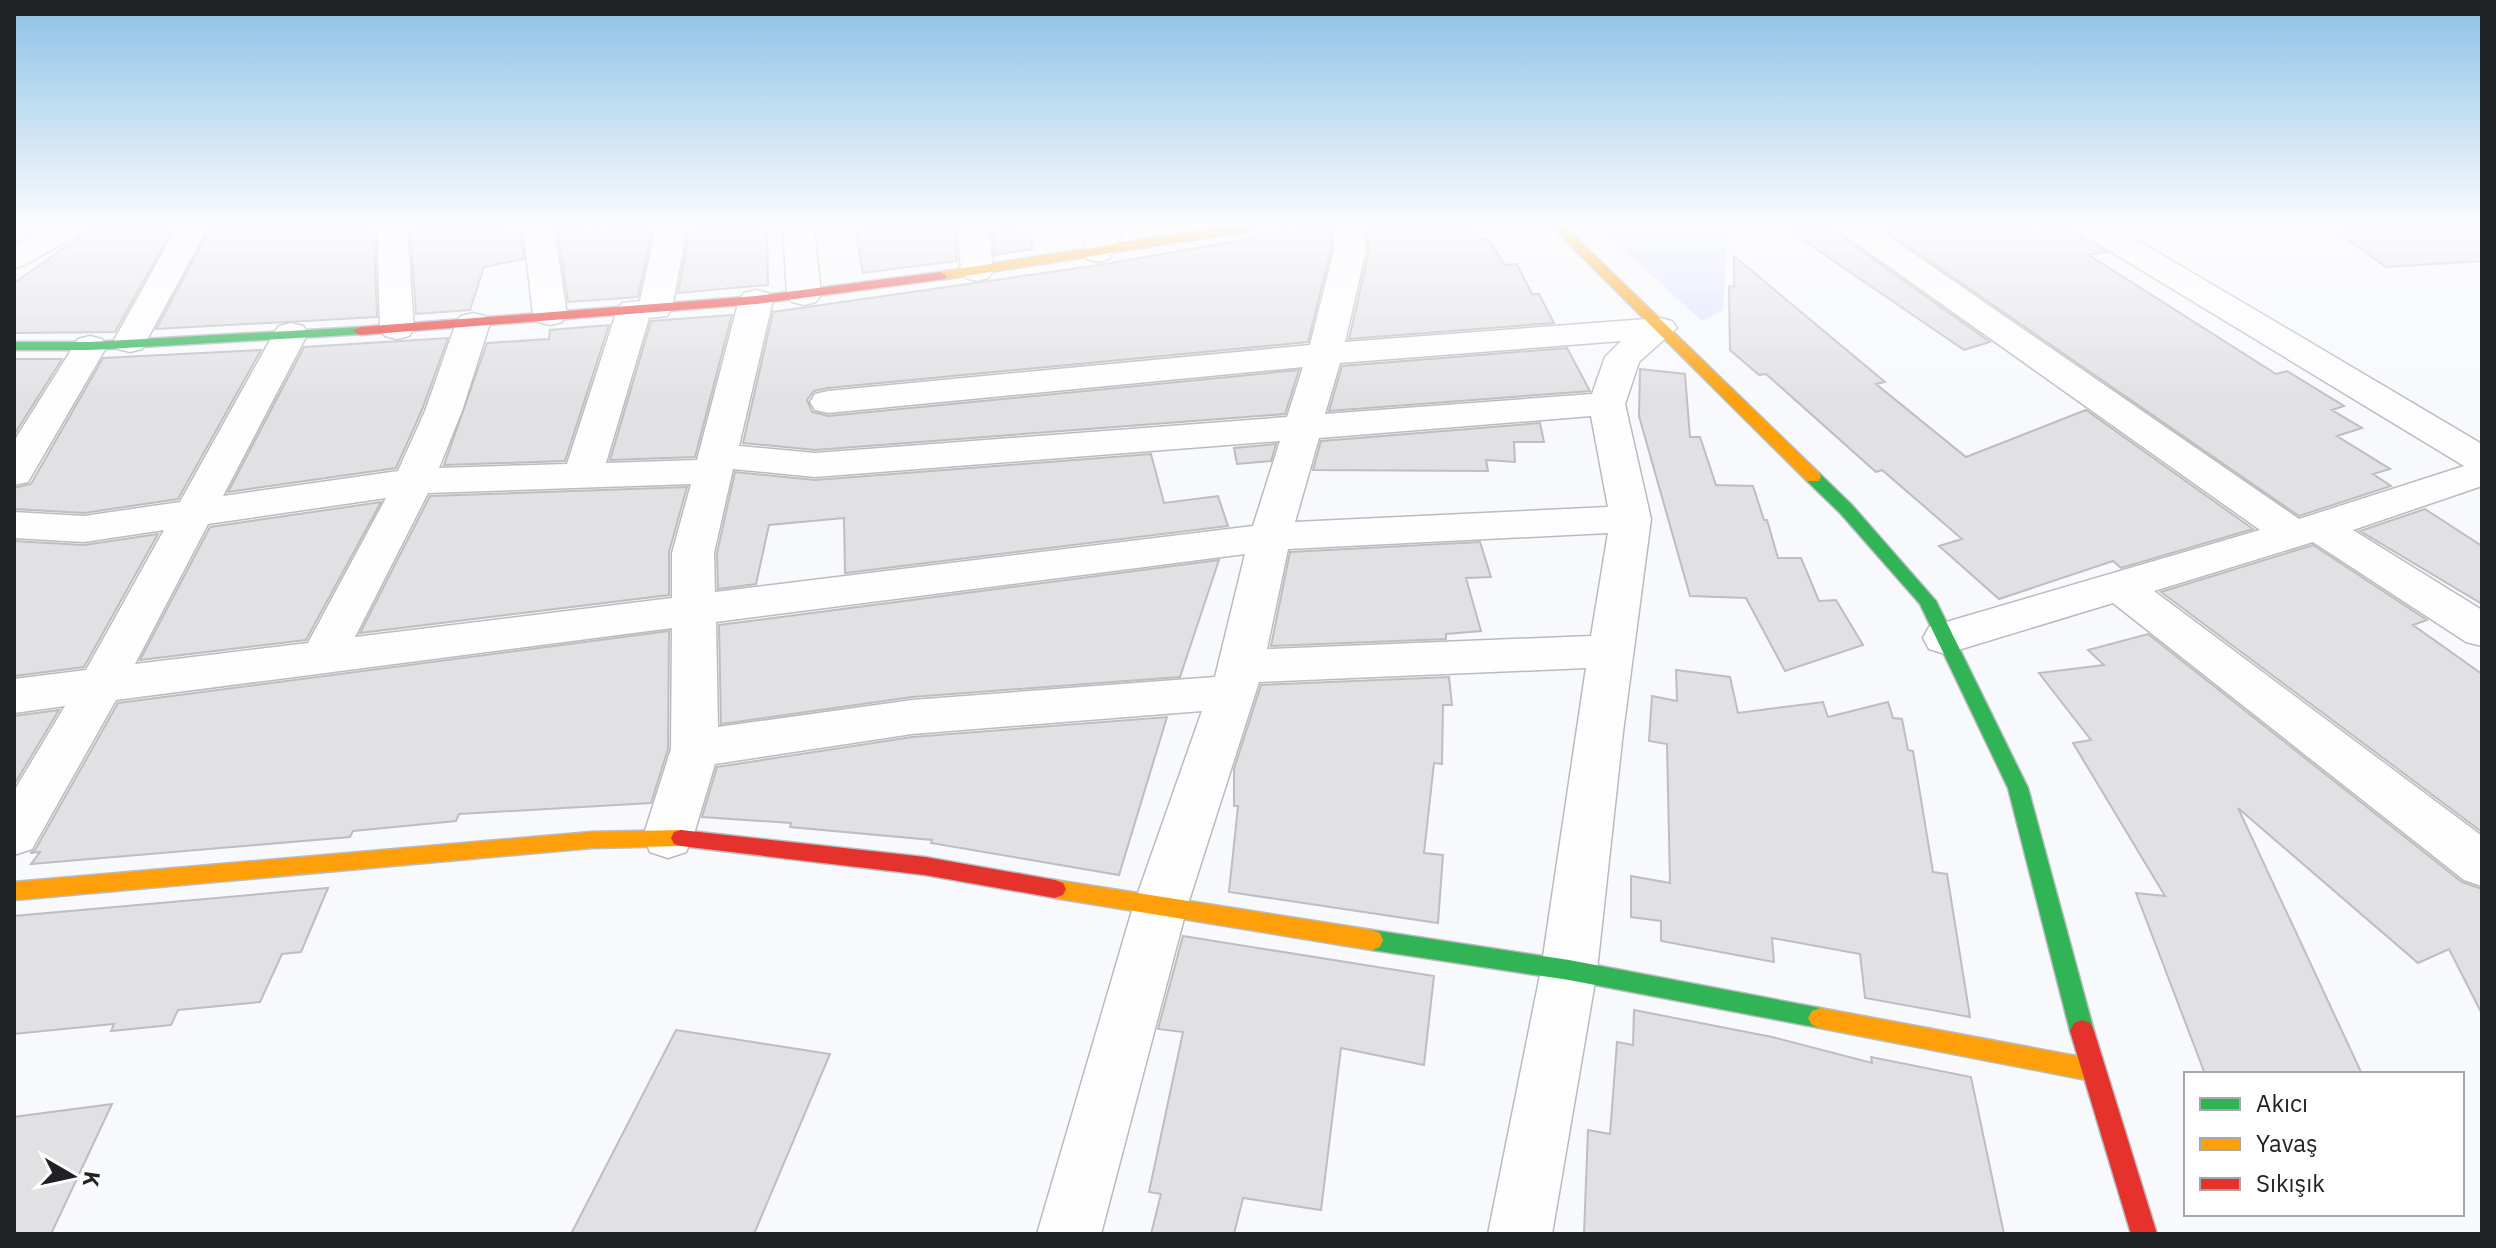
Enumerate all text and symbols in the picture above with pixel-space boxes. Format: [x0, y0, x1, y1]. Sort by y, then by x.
legend [2184, 1072, 2464, 1216]
text: Akıcı [2256, 1087, 2308, 1119]
text: Yavaş [2256, 1127, 2318, 1159]
north arrow [32, 1136, 112, 1216]
text: Sıkışık [2256, 1167, 2325, 1199]
text: K [77, 1169, 108, 1190]

